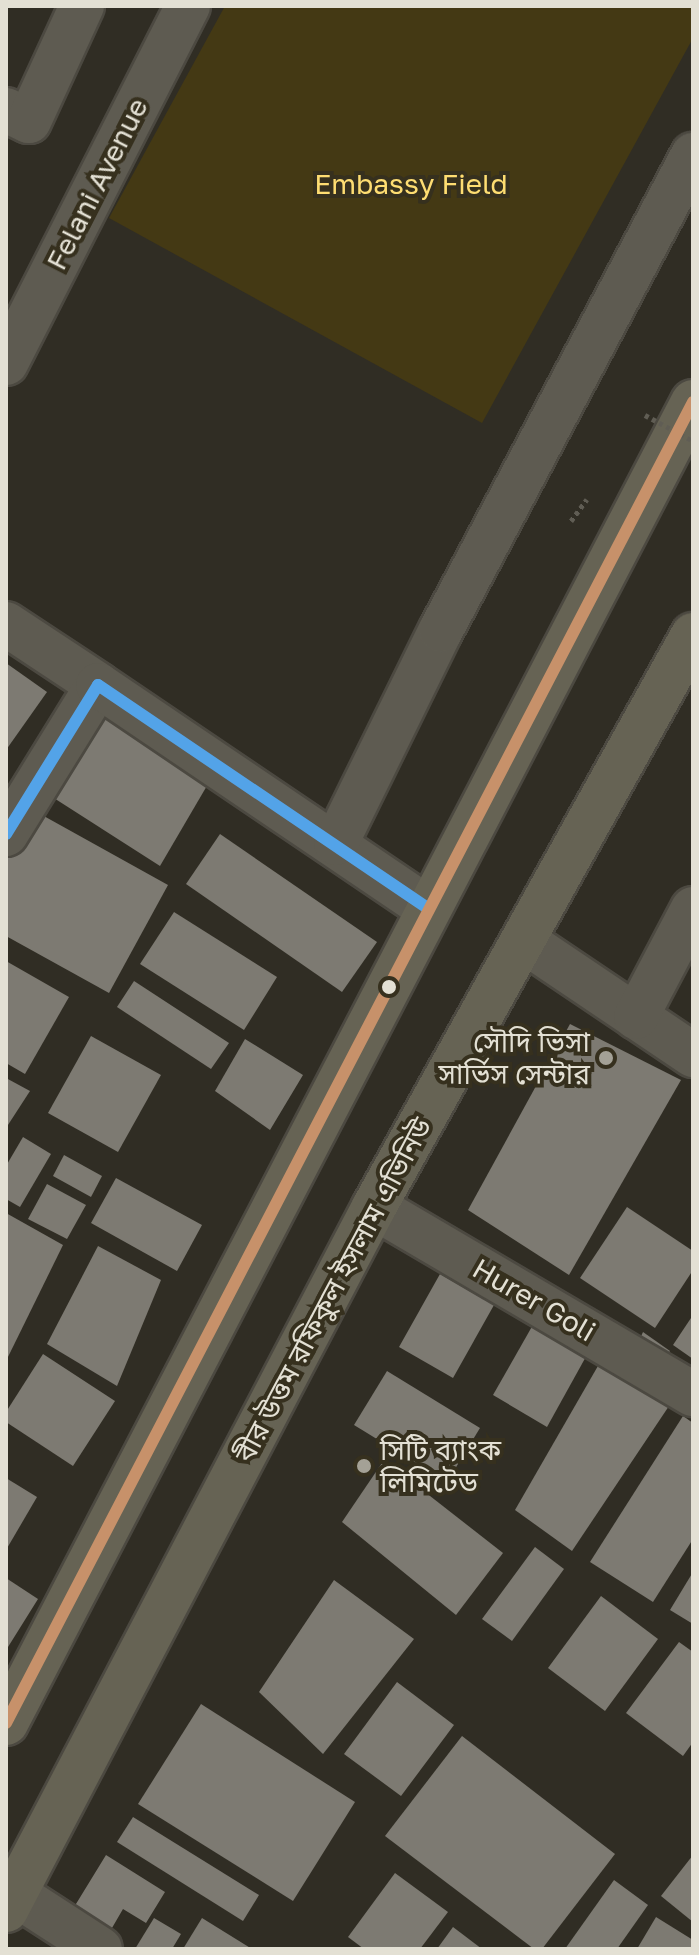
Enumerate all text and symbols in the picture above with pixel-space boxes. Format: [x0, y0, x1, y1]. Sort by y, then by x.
street label: Felani Avenue [39, 93, 155, 275]
park label: Embassy Field [314, 167, 508, 201]
unlabelled marker [381, 979, 397, 995]
place label: সৌদি ভিসা সার্ভিস সেন্টার [439, 1025, 590, 1091]
marker: সৌদি ভিসা সার্ভিস সেন্টার [597, 1049, 615, 1067]
street label: বীর উত্তম রফিকুল ইসলাম এভিনিউ [228, 1112, 438, 1468]
street label: Hurer Goli [467, 1251, 601, 1349]
place label: সিটি ব্যাংক লিমিটেড [380, 1433, 501, 1499]
marker: সিটি ব্যাংক লিমিটেড [355, 1457, 373, 1475]

